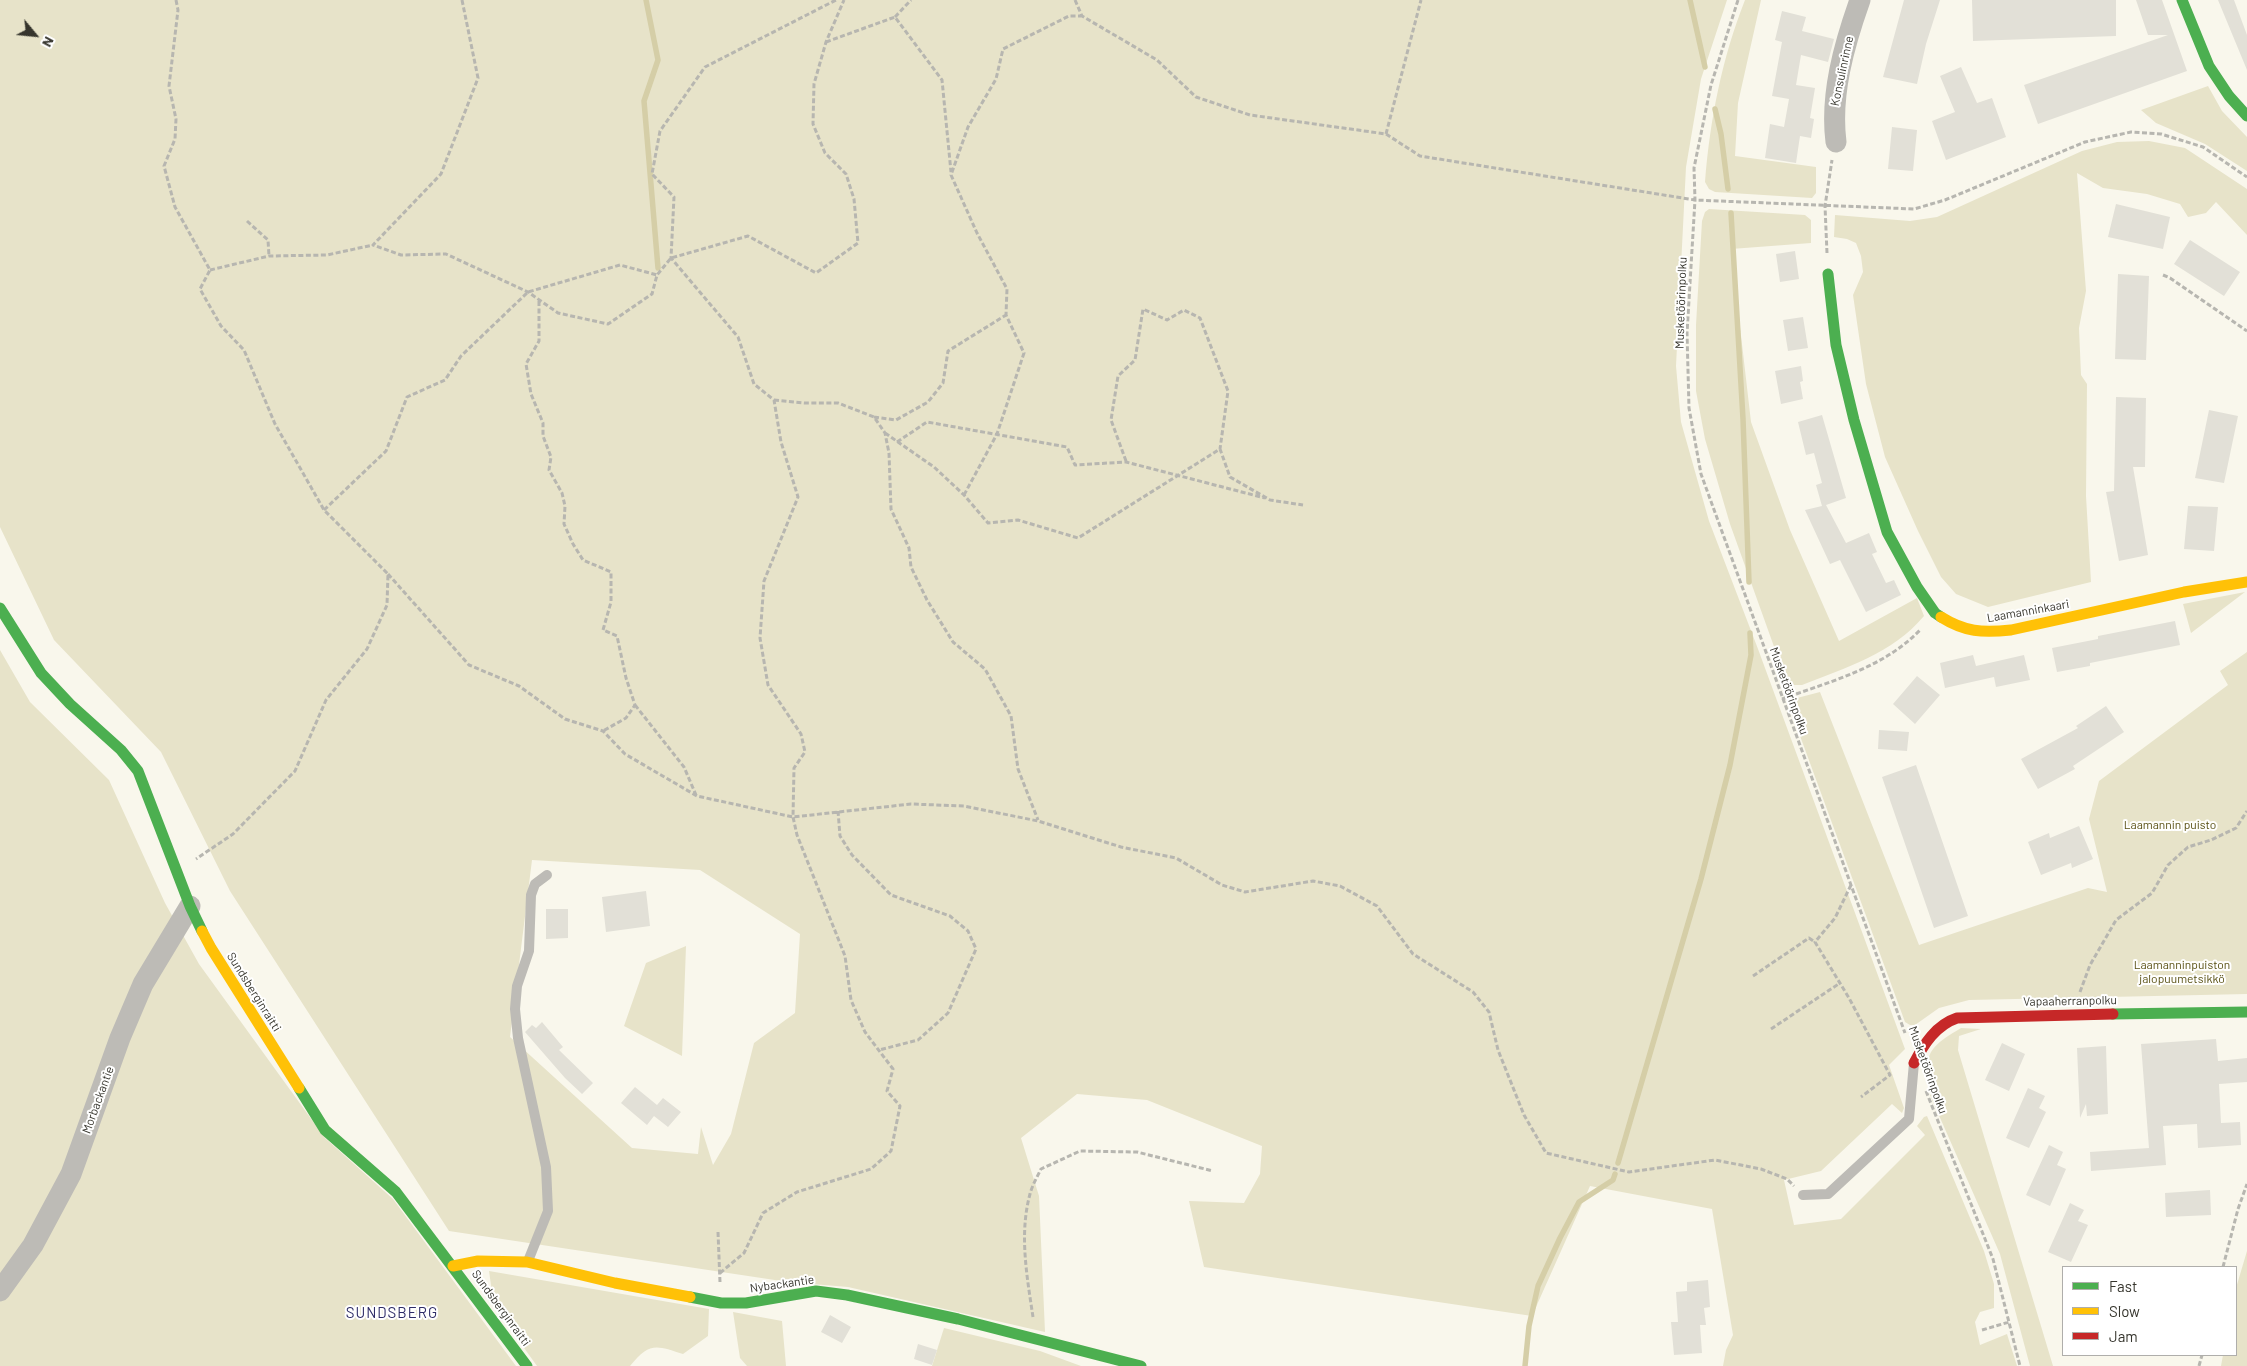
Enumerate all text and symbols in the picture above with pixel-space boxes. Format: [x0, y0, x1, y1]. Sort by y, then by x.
north arrow [10, 10, 60, 60]
text: N [39, 34, 58, 50]
street label: Konsulinrinne [1828, 35, 1856, 107]
street label: Musketöörinpolku [1672, 257, 1690, 349]
street label: Laamanninkaari [1986, 597, 2070, 625]
street label: Musketöörinpolku [1766, 645, 1812, 737]
park label: Laamannin puisto [2124, 818, 2216, 832]
street label: Sundsberginraitti [224, 950, 284, 1034]
park label: Laamanninpuiston jalopuumetsikkö [2134, 958, 2230, 986]
street label: Vapaaherranpolku [2023, 993, 2117, 1009]
street label: Musketöörinpolku [1905, 1024, 1951, 1116]
street label: Morbackantie [79, 1064, 117, 1136]
legend [2062, 1266, 2237, 1356]
street label: Sundsberginraitti [469, 1267, 533, 1349]
street label: Nybackantie [749, 1272, 815, 1296]
text: Fast [2109, 1277, 2137, 1295]
text: Slow [2109, 1302, 2140, 1320]
district label: SUNDSBERG [345, 1304, 439, 1322]
text: Jam [2109, 1327, 2138, 1345]

